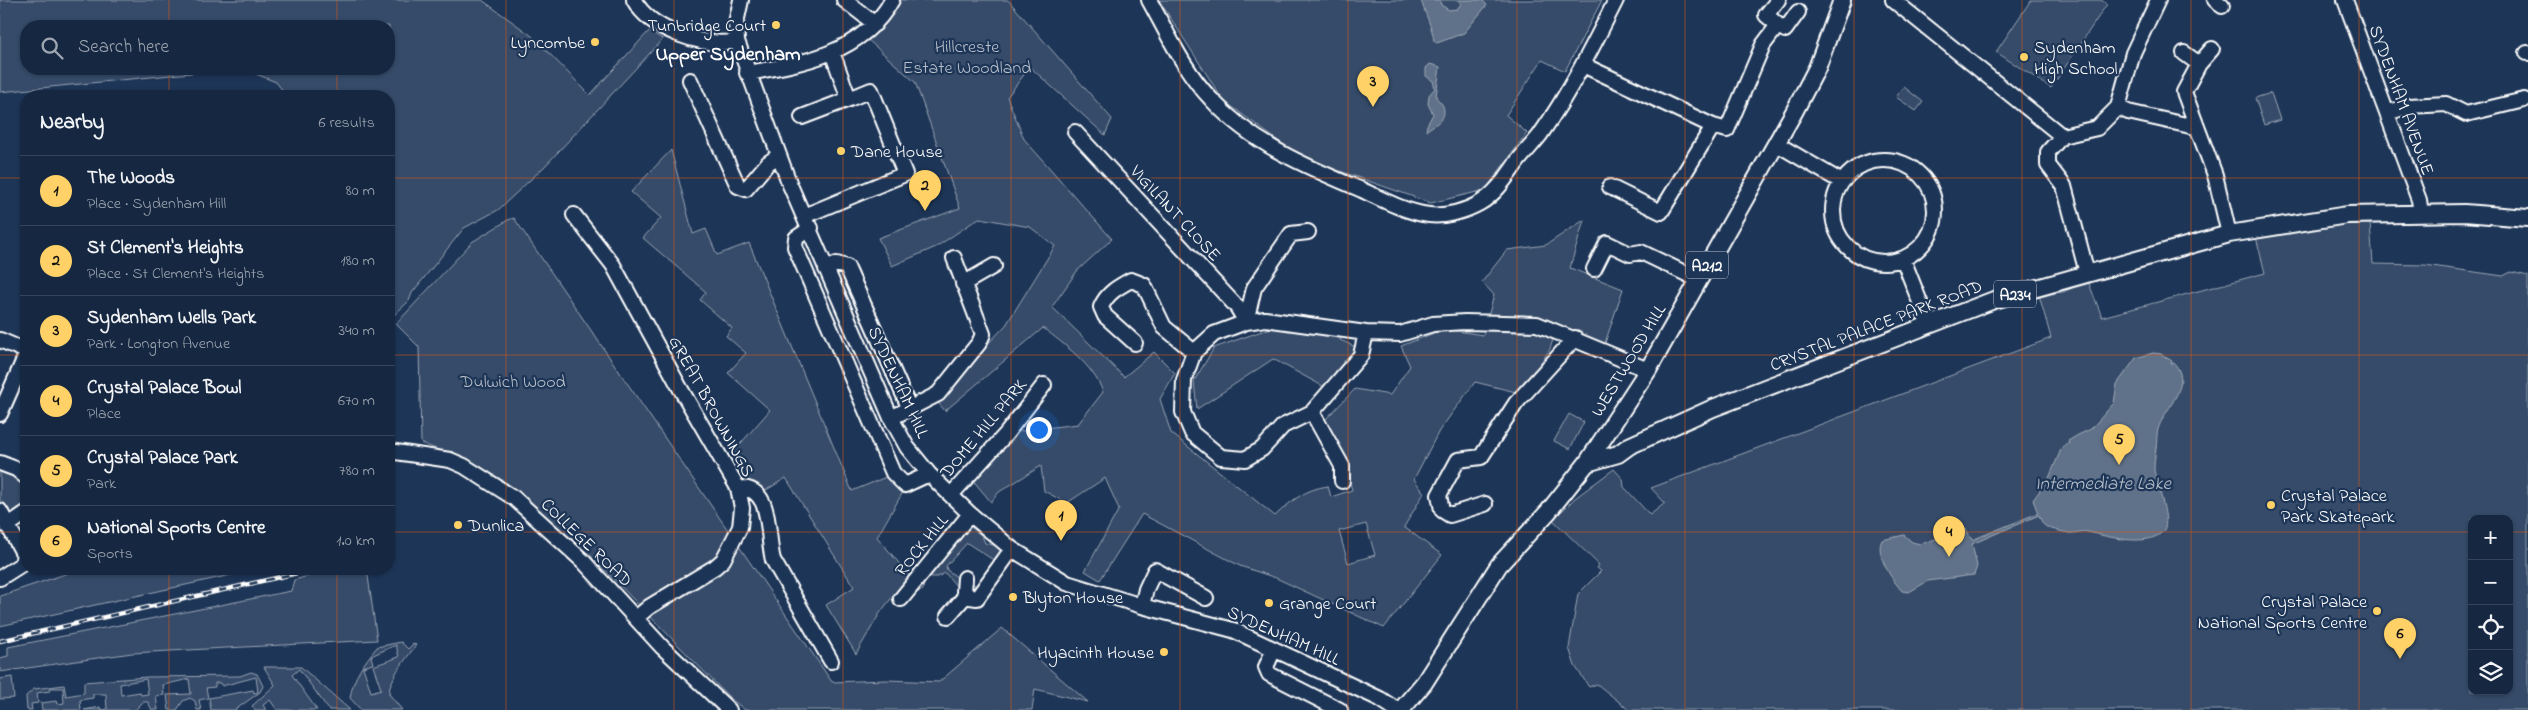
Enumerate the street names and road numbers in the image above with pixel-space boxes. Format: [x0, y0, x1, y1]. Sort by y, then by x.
street label: SYDENHAM AVENUE [2361, 22, 2439, 179]
street label: VIGILANT CLOSE [1122, 160, 1226, 269]
road number: A212 [1686, 252, 1728, 278]
street label: CRYSTAL PALACE PARK ROAD [1767, 274, 1987, 379]
road number: A234 [1994, 280, 2036, 308]
street label: WESTWOOD HILL [1586, 299, 1674, 422]
street label: SYDENHAM HILL [860, 322, 935, 444]
street label: GREAT BROWNINGS [661, 332, 760, 482]
street label: DOME HILL PARK [934, 374, 1034, 486]
street label: COLLEGE ROAD [534, 493, 637, 594]
street label: ROCK HILL [889, 509, 956, 583]
street label: SYDENHAM HILL [1223, 600, 1344, 673]

